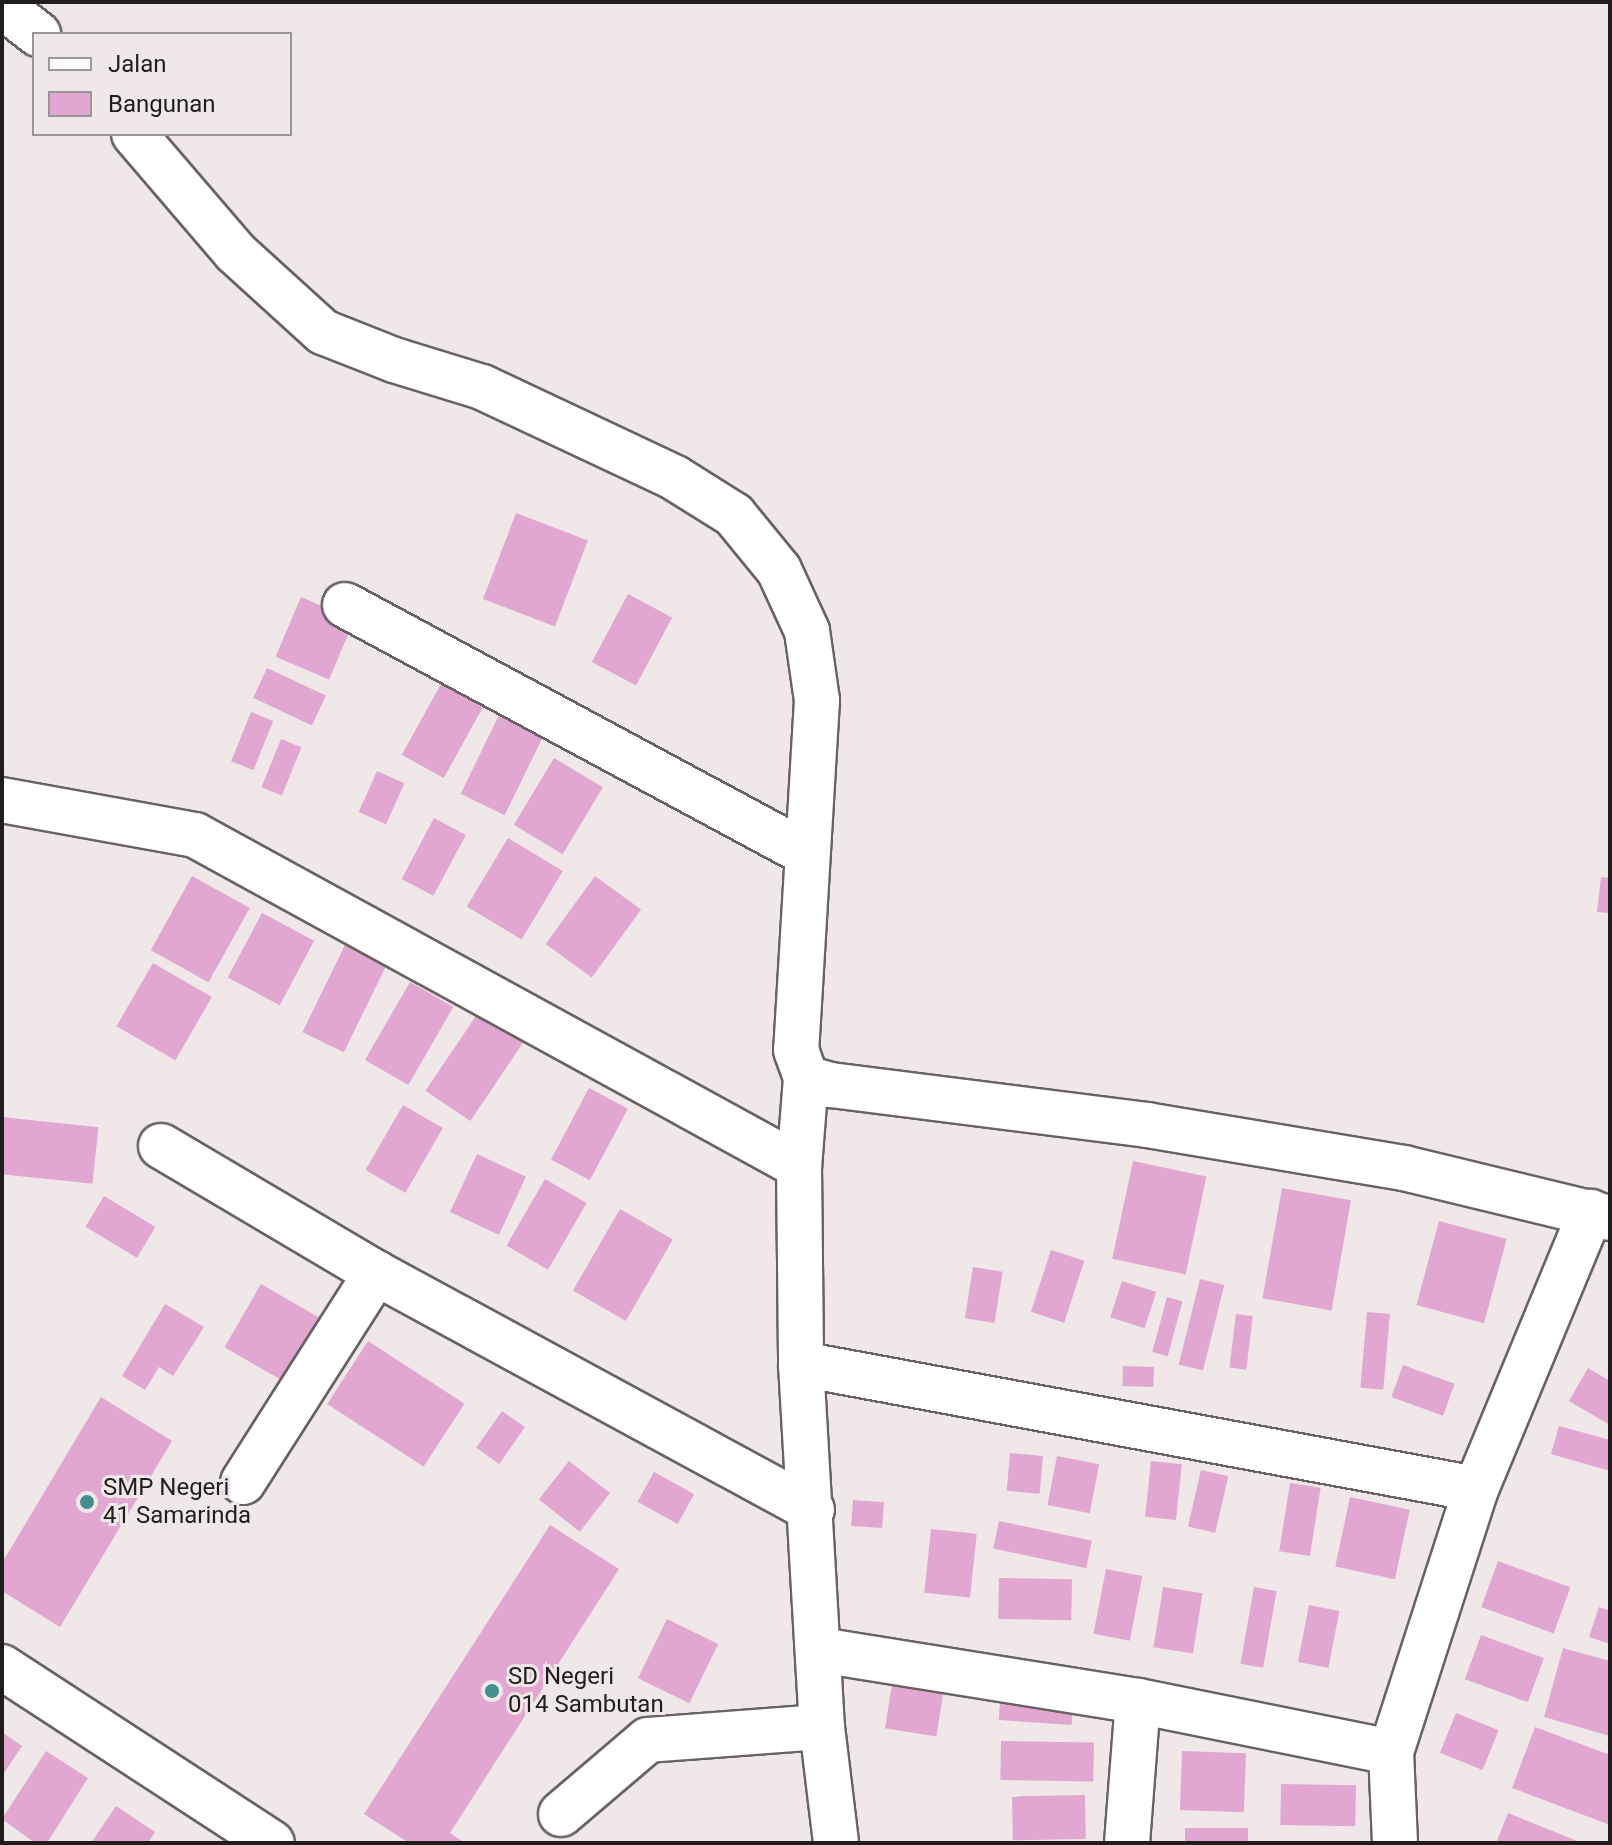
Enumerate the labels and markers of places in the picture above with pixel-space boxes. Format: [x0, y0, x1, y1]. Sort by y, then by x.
place label: SMP Negeri 41 Samarinda [103, 1474, 251, 1530]
marker: SMP Negeri 41 Samarinda [78, 1493, 96, 1511]
place label: SD Negeri 014 Sambutan [508, 1663, 664, 1719]
marker: SD Negeri 014 Sambutan [483, 1682, 501, 1700]

